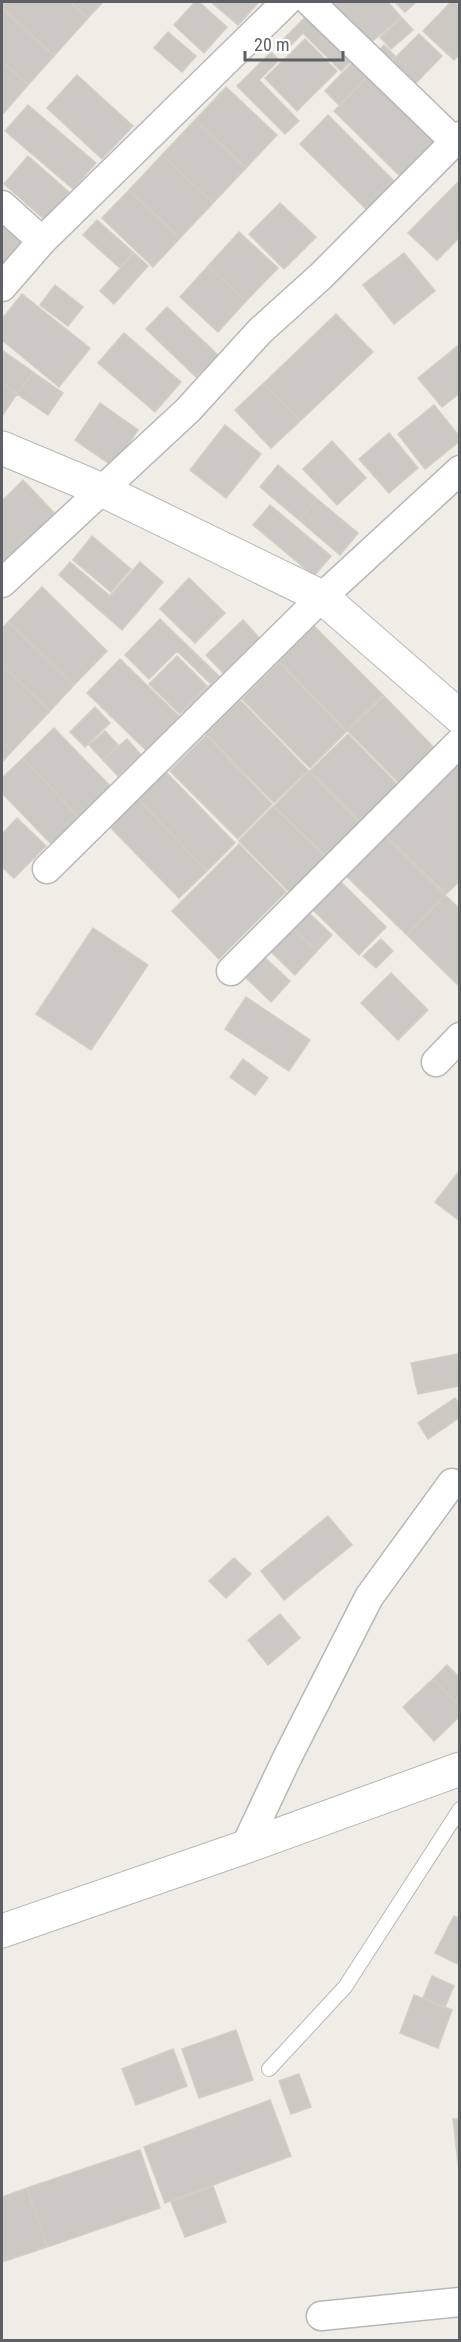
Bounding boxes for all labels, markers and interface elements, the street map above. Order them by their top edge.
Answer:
scale bar [245,24,342,62]
text: 20 m [254,34,289,55]

